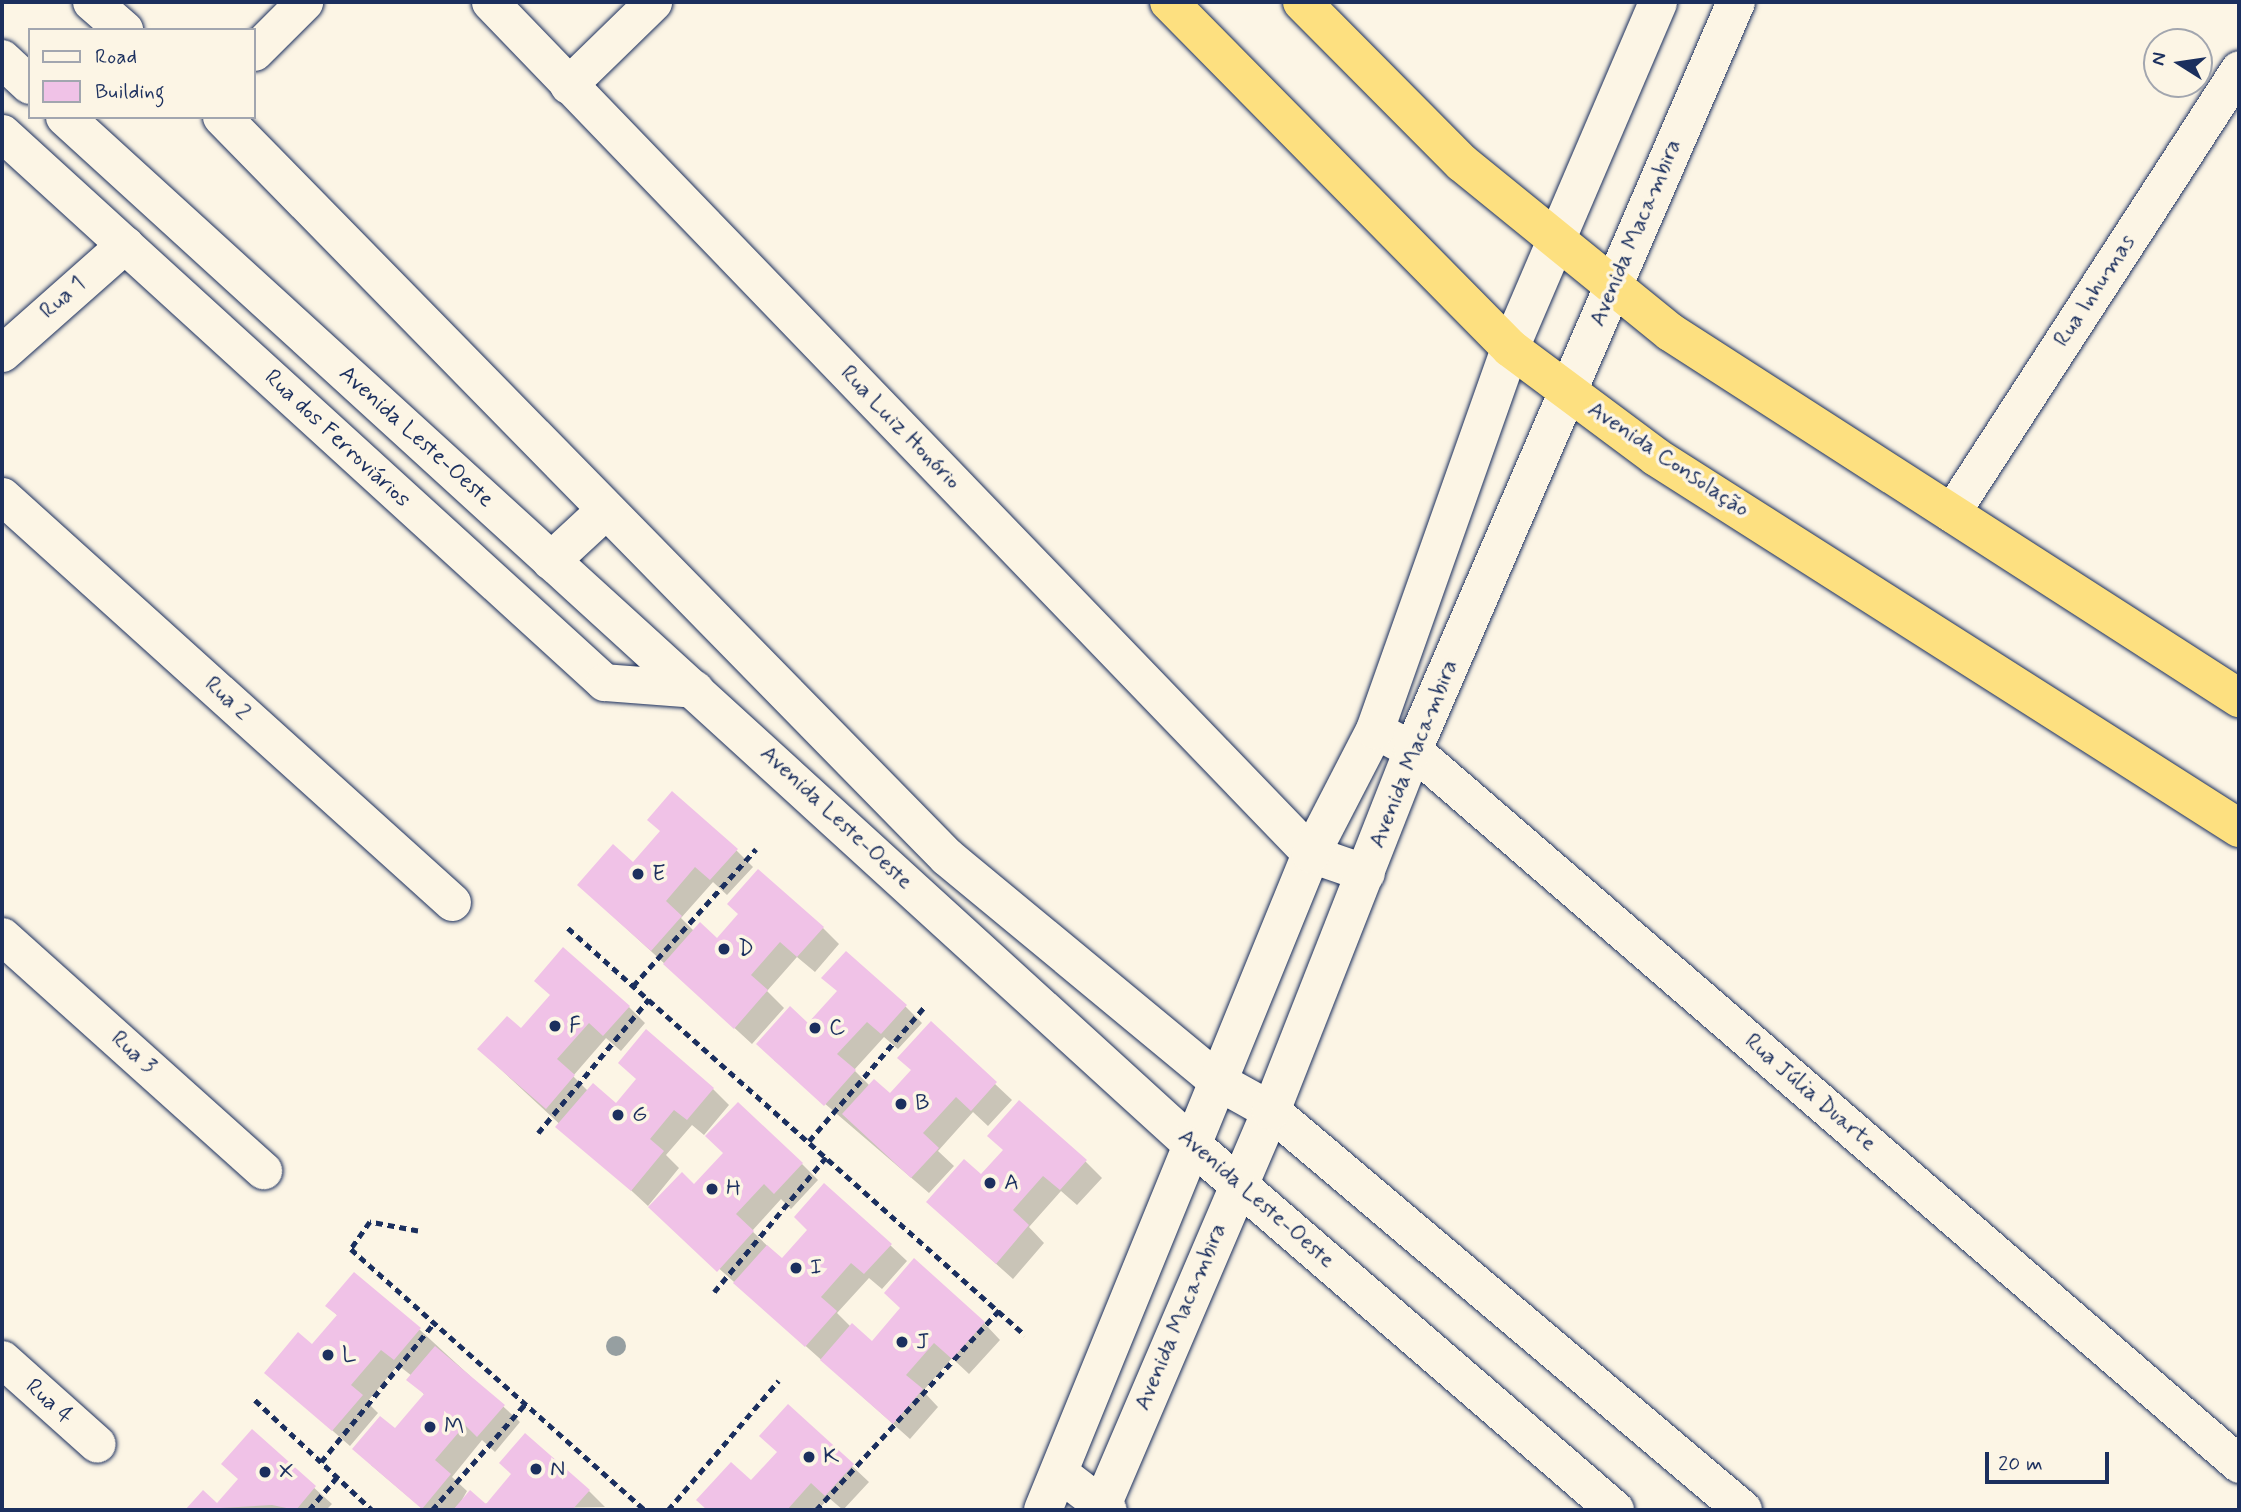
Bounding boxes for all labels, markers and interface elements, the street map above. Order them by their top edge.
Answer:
legend [28,28,256,119]
north arrow [2143,28,2213,98]
text: Road [95,43,137,71]
text: N [2145,50,2172,68]
text: Building [95,78,165,106]
street label: Avenida Macambira [1584,135,1688,331]
street label: Rua Inhumas [2047,227,2143,355]
street label: Rua 1 [35,271,91,325]
street label: Avenida Leste-Oeste [333,360,499,514]
street label: Rua Luiz Honório [834,361,966,495]
street label: Rua dos Ferroviários [258,364,416,514]
street label: Avenida Consolação [1581,395,1755,525]
street label: Avenida Macambira [1364,656,1464,852]
street label: Rua 2 [198,671,256,727]
street label: Avenida Leste-Oeste [754,740,918,896]
place label: E [652,860,665,888]
marker: E [630,866,646,882]
place label: D [738,935,754,963]
marker: D [716,941,732,957]
place label: F [569,1012,581,1040]
place label: C [829,1014,845,1042]
marker: F [547,1018,563,1034]
marker: C [807,1020,823,1036]
street label: Rua 3 [105,1025,161,1081]
street label: Rua Júlia Duarte [1739,1029,1881,1157]
place label: B [915,1090,930,1118]
marker: B [893,1096,909,1112]
place label: G [632,1101,647,1129]
marker: G [610,1107,626,1123]
street label: Avenida Leste-Oeste [1172,1123,1340,1275]
place label: A [1004,1169,1019,1197]
place label: H [726,1175,741,1203]
marker: A [982,1175,998,1191]
marker: H [704,1181,720,1197]
street label: Avenida Macambira [1129,1219,1233,1415]
place label: I [810,1254,822,1282]
marker: I [788,1260,804,1276]
place label: J [916,1328,929,1356]
marker: J [894,1334,910,1350]
place label: L [342,1341,356,1369]
marker: L [320,1347,336,1363]
street label: Rua 4 [19,1373,79,1431]
place label: M [444,1413,464,1441]
marker: M [422,1419,438,1435]
scale bar [1989,1438,2113,1482]
place label: K [823,1443,839,1471]
marker: K [801,1449,817,1465]
text: 20 m [1998,1450,2043,1478]
place label: N [550,1455,565,1483]
place label: X [279,1458,294,1486]
marker: N [528,1461,544,1477]
marker: X [257,1464,273,1480]

